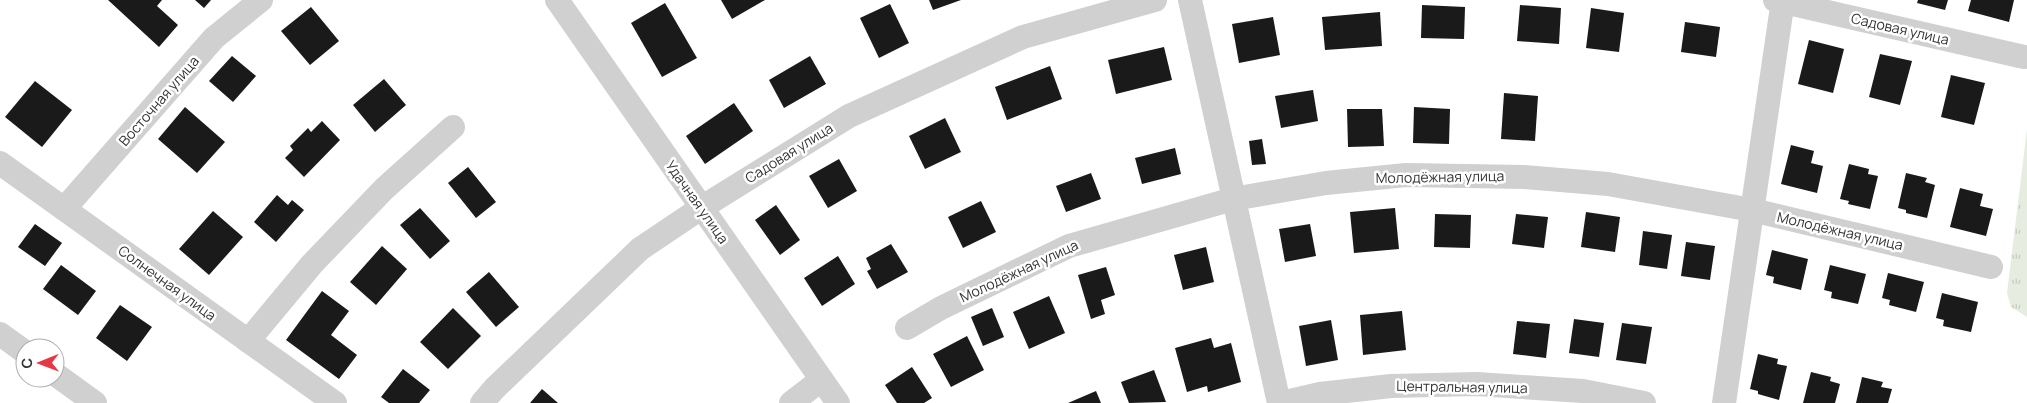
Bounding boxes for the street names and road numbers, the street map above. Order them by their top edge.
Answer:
street label: Садовая улица [1849,8,1951,49]
street label: Восточная улица [114,52,203,150]
street label: Садовая улица [741,118,836,187]
street label: Удачная улица [662,156,733,247]
street label: Молодёжная улица [1376,166,1504,187]
street label: Молодёжная улица [1775,207,1905,254]
street label: Молодёжная улица [957,235,1081,306]
street label: Солнечная улица [115,241,220,325]
street label: Центральная улица [1396,376,1528,397]

